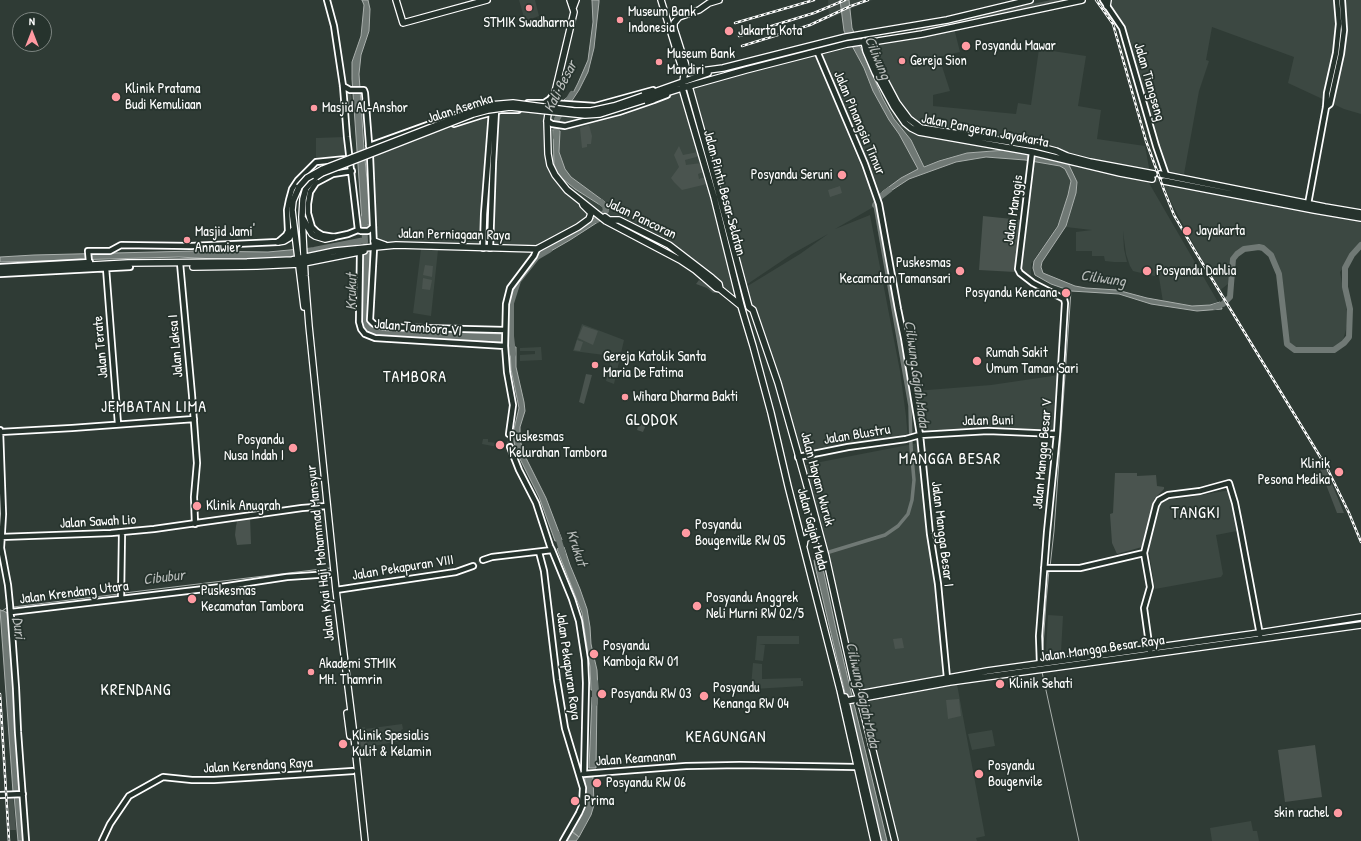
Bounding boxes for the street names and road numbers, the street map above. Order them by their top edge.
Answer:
street label: Jalan Tiangseng [1130,41,1168,123]
street label: Jalan Pinangsia Timur [830,69,888,177]
street label: Jalan Asemka [425,90,495,128]
street label: Jalan Pangeran Jayakarta [920,110,1050,152]
street label: Jalan Pintu Besar Selatan [699,128,749,258]
street label: Jalan Manggis [1001,174,1027,246]
street label: Jalan Pancoran [603,195,679,243]
street label: Jalan Perniagaan Raya [398,226,510,244]
street label: Jalan Laksa I [165,314,187,378]
street label: Jalan Terate [90,315,112,379]
street label: Jalan Tambora VI [374,316,462,340]
street label: Jalan Mangga Besar V [1030,398,1056,510]
street label: Jalan Buni [962,412,1014,430]
street label: Jalan Blustru [823,421,891,449]
street label: Jalan Hayam Wuruk [796,430,838,528]
street label: Jalan Kyai Haji Mohammad Mansyur [303,464,339,642]
street label: Jalan Mangga Besar I [927,480,957,588]
street label: Jalan Gajah Mada [793,486,831,572]
street label: Jalan Sawah Lio [59,512,137,532]
street label: Jalan Pekapuran VIII [351,552,455,584]
street label: Jalan Krendang Utara [19,578,129,608]
street label: Jalan Pekapuran Raya [552,611,584,721]
street label: Jalan Mangga Besar Raya [1038,632,1166,666]
street label: Jalan Keamanan [595,748,677,770]
street label: Jalan Kerendang Raya [203,755,313,777]

